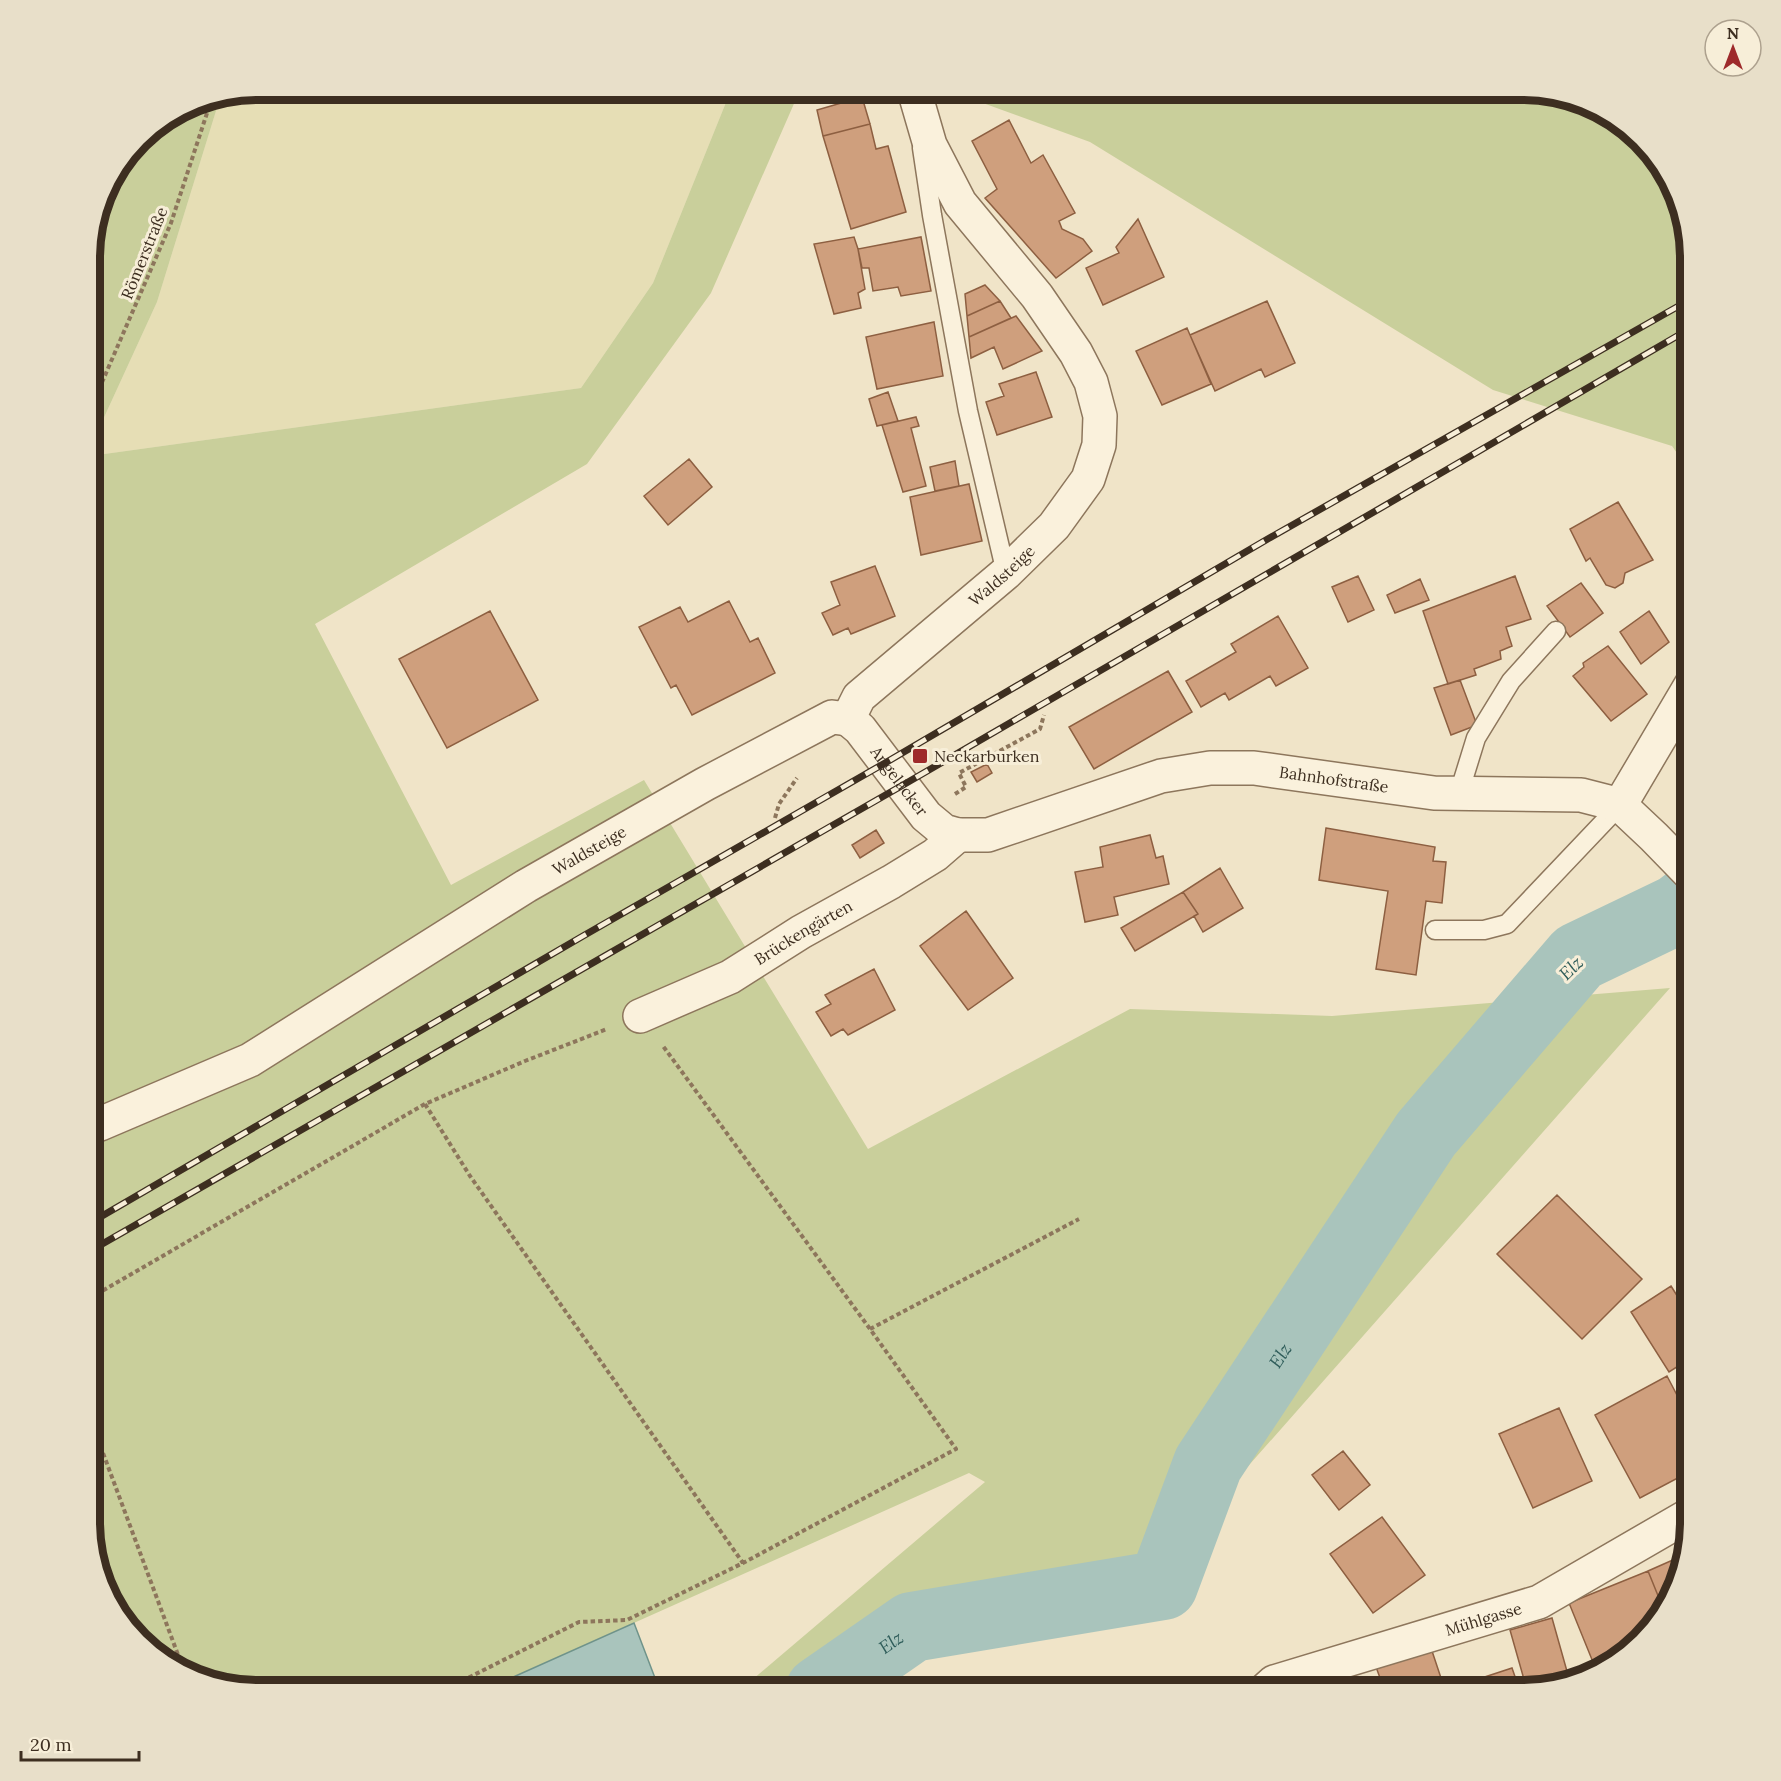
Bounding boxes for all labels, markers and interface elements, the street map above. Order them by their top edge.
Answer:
north arrow [1703,18,1763,78]
text: N [1727,23,1739,43]
street label: Römerstraße [116,204,172,302]
street label: Waldsteige [965,540,1039,610]
street label: Angeläcker [866,741,932,820]
place label: Neckarburken [934,746,1040,766]
marker: Neckarburken [911,747,929,765]
street label: Bahnhofstraße [1278,762,1390,797]
street label: Waldsteige [549,821,630,879]
street label: Brückengärten [751,895,856,969]
water label: Elz [1554,951,1588,985]
water label: Elz [1263,1339,1296,1372]
street label: Mühlgasse [1443,1598,1524,1640]
water label: Elz [874,1625,907,1658]
scale bar [21,1724,140,1762]
text: 20 m [30,1733,72,1756]

